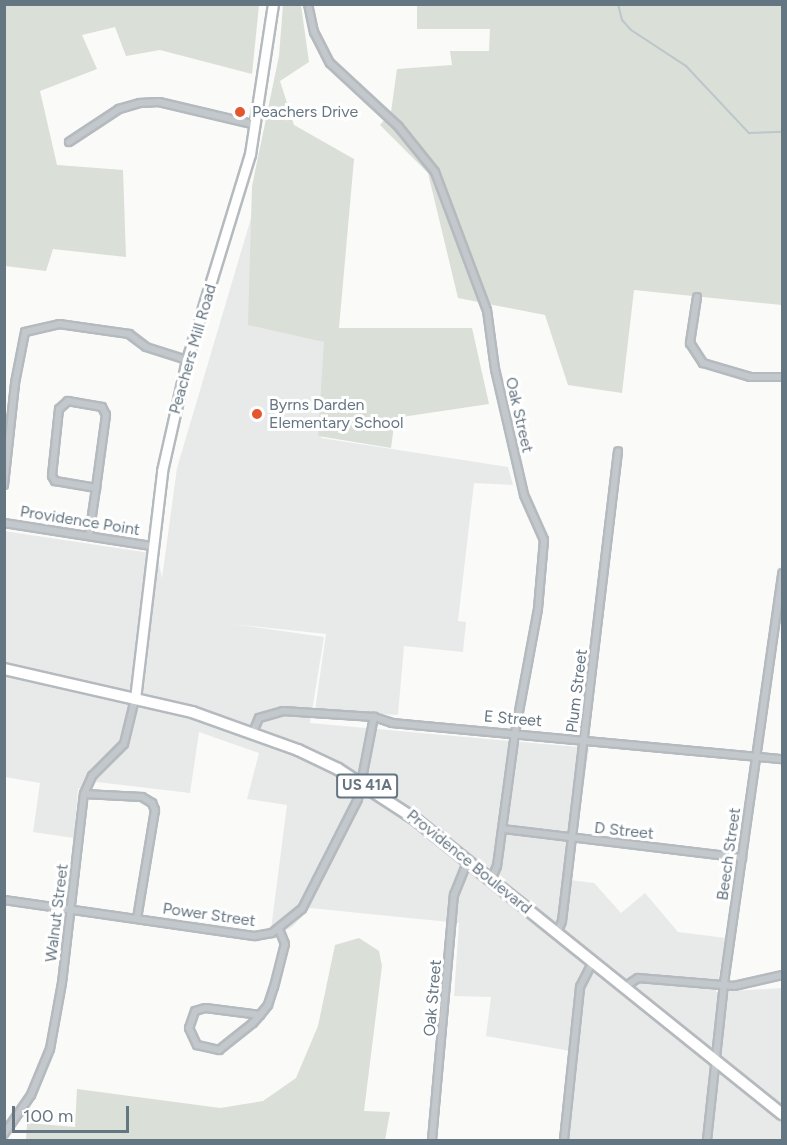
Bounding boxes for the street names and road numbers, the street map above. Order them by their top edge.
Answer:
street label: Peachers Mill Road [165,282,221,416]
street label: Oak Street [501,375,537,455]
street label: Providence Point [19,502,141,540]
street label: Plum Street [562,648,592,734]
street label: E Street [483,707,543,731]
road number: US 41A [336,774,398,798]
street label: Providence Boulevard [403,806,535,918]
street label: Beech Street [713,806,745,902]
street label: D Street [593,818,655,844]
street label: Walnut Street [41,863,73,963]
street label: Power Street [161,899,257,931]
street label: Oak Street [420,959,446,1037]

